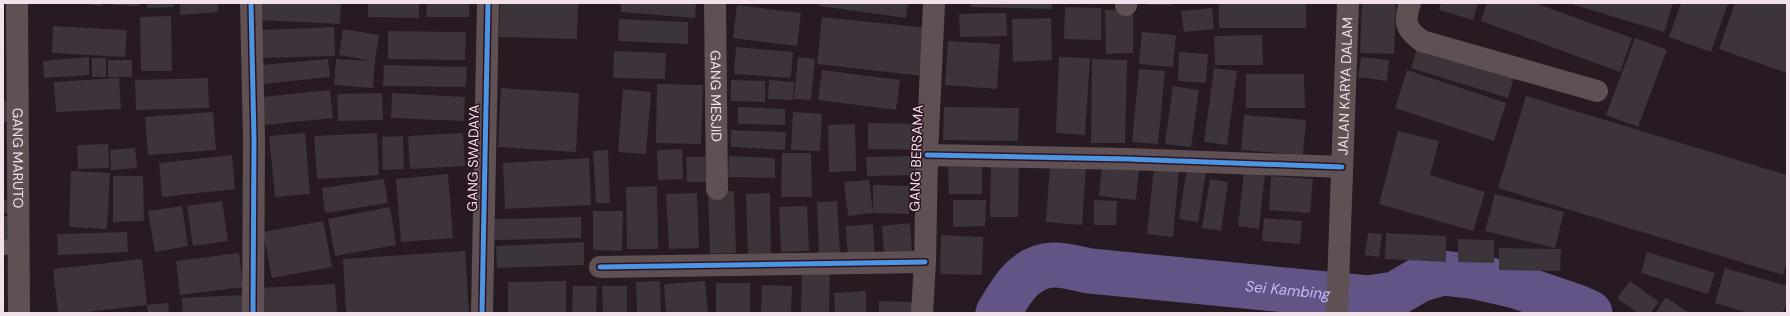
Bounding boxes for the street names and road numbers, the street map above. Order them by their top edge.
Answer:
street label: JALAN KARYA DALAM [1334,17,1356,156]
street label: GANG MESJID [707,50,725,142]
street label: GANG SWADAYA [463,104,483,212]
street label: GANG BERSAMA [905,104,927,212]
street label: GANG MARUTO [9,108,27,209]

